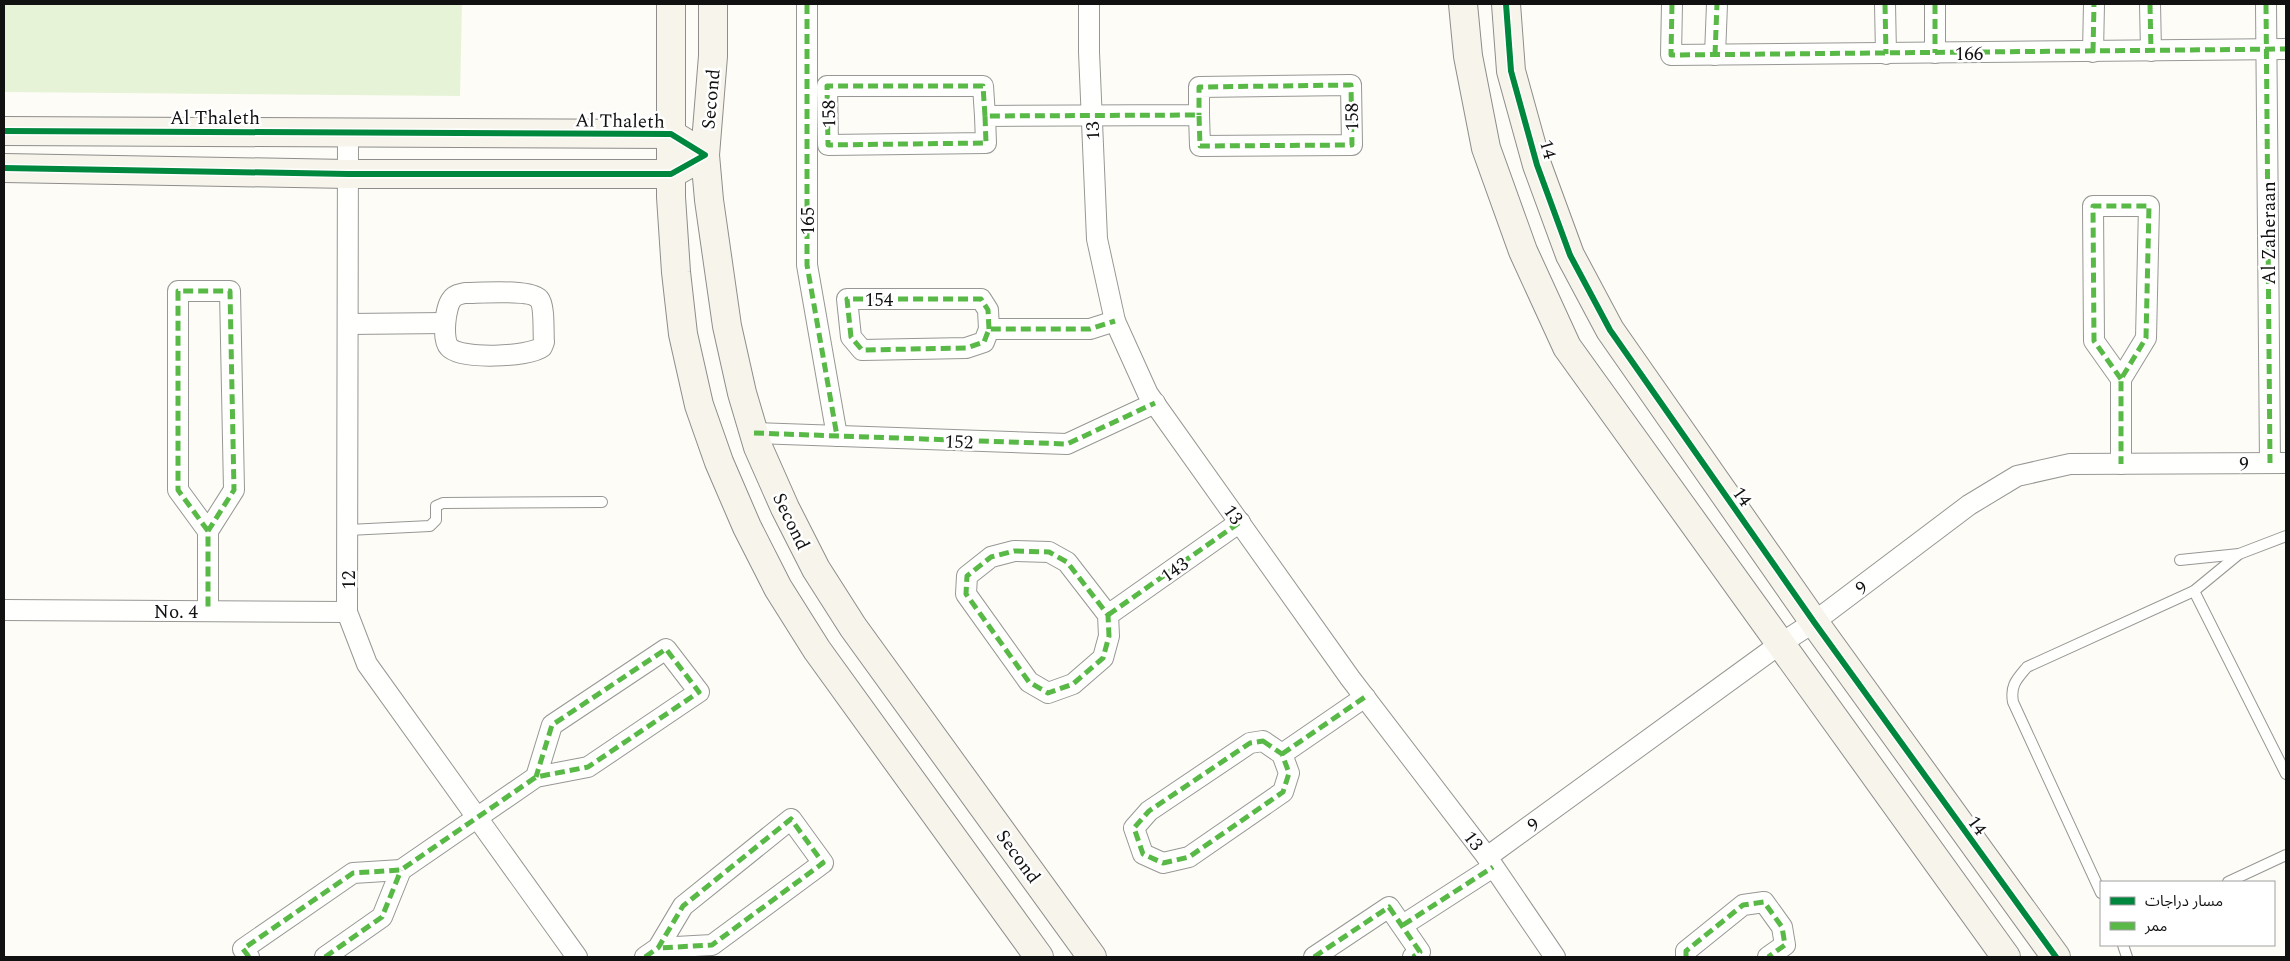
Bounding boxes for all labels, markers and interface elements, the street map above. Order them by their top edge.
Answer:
street label: 166 [1955,40,1983,69]
street label: Second [694,68,729,131]
street label: 158 [815,99,844,128]
street label: 158 [1338,102,1367,131]
street label: Al Thaleth [170,104,260,133]
street label: Al Thaleth [575,106,665,137]
street label: 13 [1079,120,1108,141]
street label: 14 [1531,136,1564,163]
street label: Al Zaheraan [2255,181,2284,285]
street label: 165 [794,207,823,235]
street label: 154 [865,286,894,315]
street label: 152 [944,428,974,457]
street label: 9 [2239,450,2249,479]
street label: 14 [1724,481,1759,513]
street label: Second [764,488,817,555]
street label: 13 [1215,499,1250,531]
street label: 143 [1155,550,1195,590]
street label: 12 [335,570,364,590]
street label: 9 [1849,574,1874,603]
street label: No. 4 [154,598,199,627]
street label: 14 [1959,810,1994,842]
street label: 9 [1522,811,1546,840]
street label: Second [988,824,1047,890]
street label: 13 [1455,825,1490,858]
legend [2100,881,2275,946]
text: مسار دراجات [2145,890,2223,913]
text: ممر [2144,915,2168,938]

